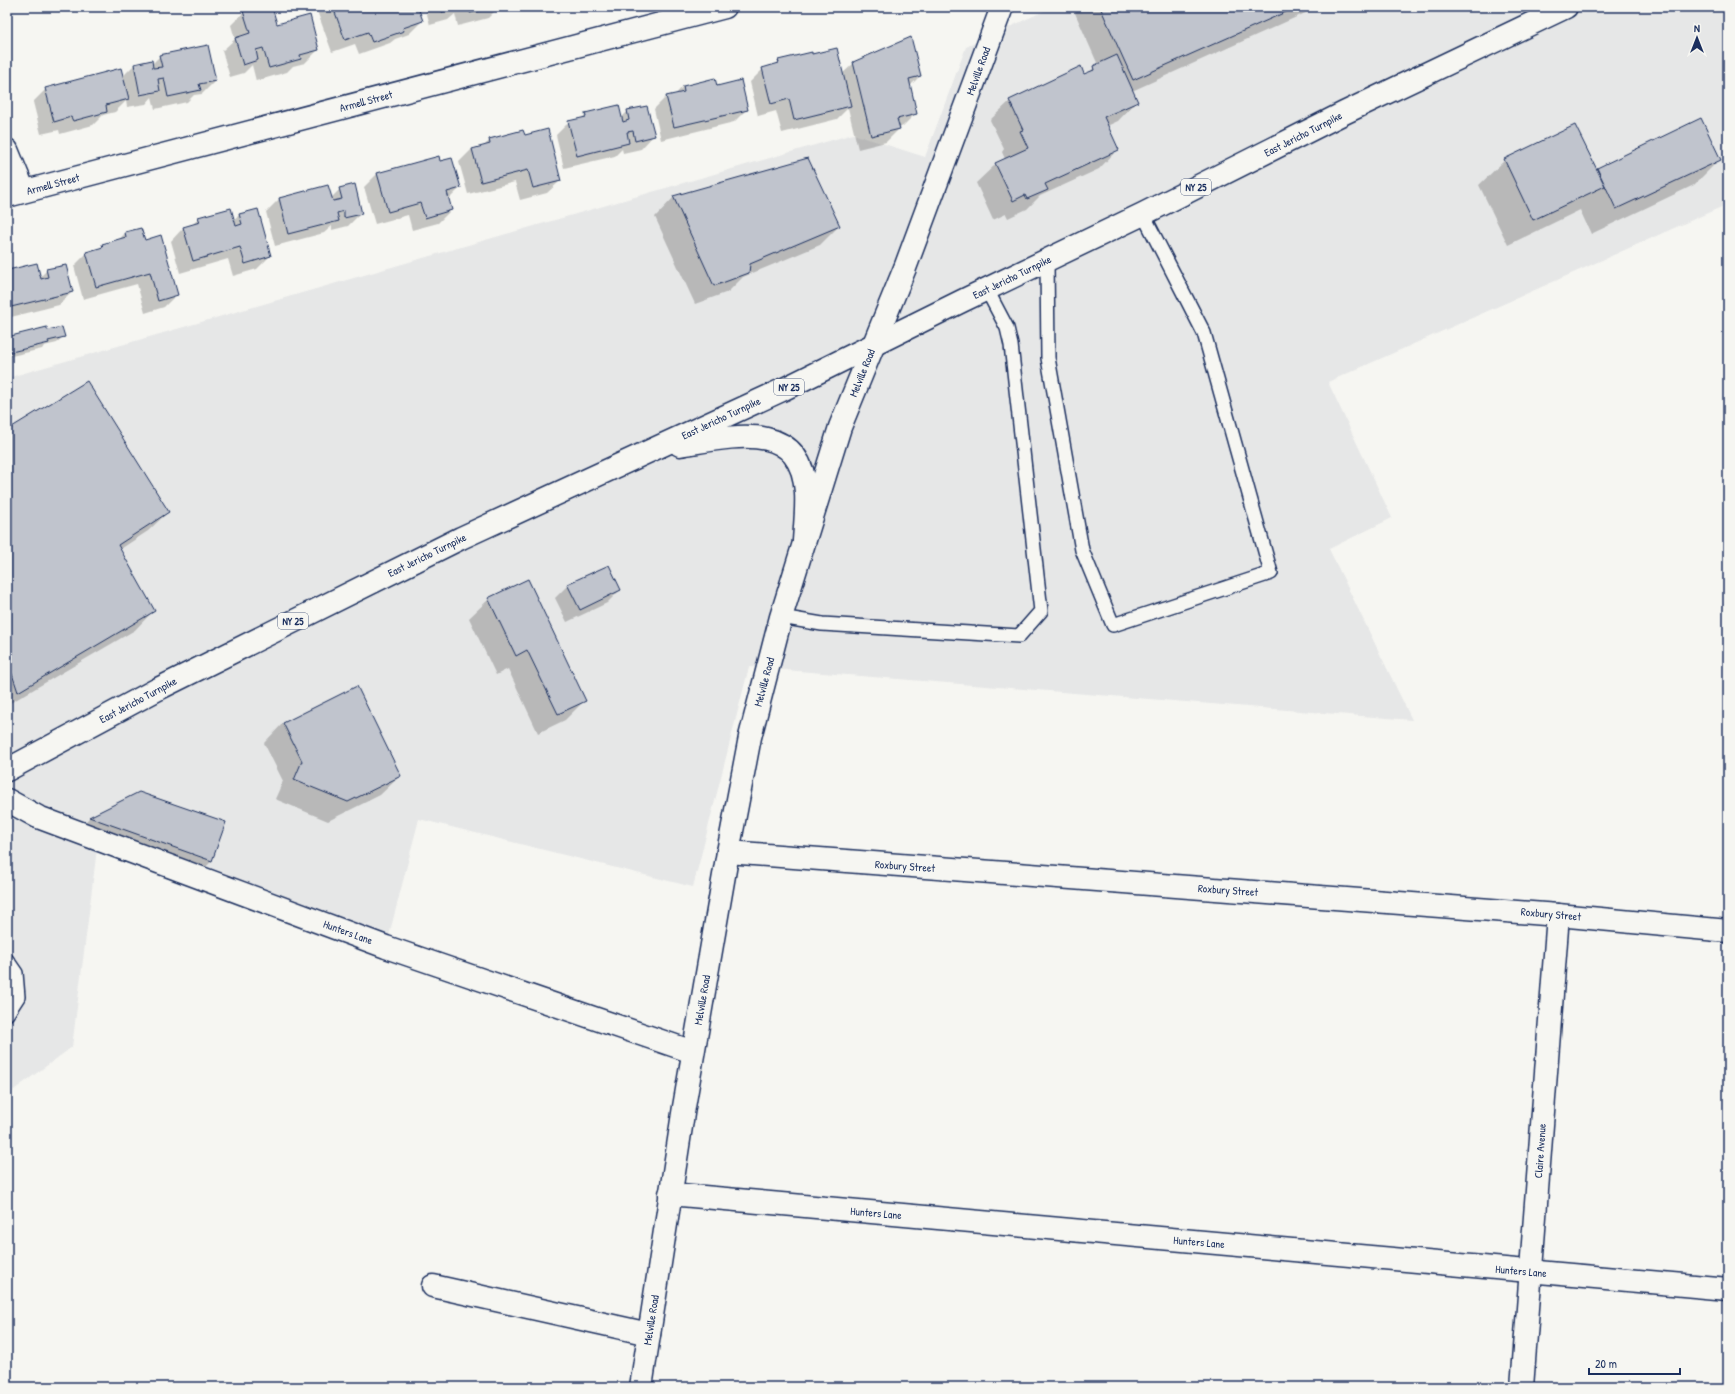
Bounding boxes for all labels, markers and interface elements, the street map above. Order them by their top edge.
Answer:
north arrow [1677,18,1717,58]
text: N [1694,21,1700,35]
street label: Melville Road [963,44,993,97]
street label: Armell Street [338,87,394,115]
street label: East Jericho Turnpike [1262,108,1345,160]
street label: Armell Street [25,170,81,198]
road number: NY 25 [1181,179,1211,195]
street label: East Jericho Turnpike [970,252,1054,302]
street label: Melville Road [846,346,878,399]
road number: NY 25 [774,379,804,395]
street label: East Jericho Turnpike [679,393,763,442]
street label: East Jericho Turnpike [385,530,469,580]
road number: NY 25 [278,613,308,629]
street label: Melville Road [751,655,777,708]
street label: East Jericho Turnpike [97,673,180,726]
street label: Roxbury Street [874,857,936,875]
street label: Roxbury Street [1197,881,1259,899]
street label: Roxbury Street [1520,904,1582,924]
street label: Hunters Lane [321,917,375,948]
street label: Melville Road [691,973,713,1026]
street label: Claire Avenue [1531,1123,1549,1179]
street label: Hunters Lane [850,1204,903,1222]
street label: Hunters Lane [1173,1233,1226,1251]
street label: Hunters Lane [1495,1262,1548,1280]
street label: Melville Road [640,1293,662,1346]
scale bar [1589,1350,1680,1376]
text: 20 m [1595,1355,1617,1372]

